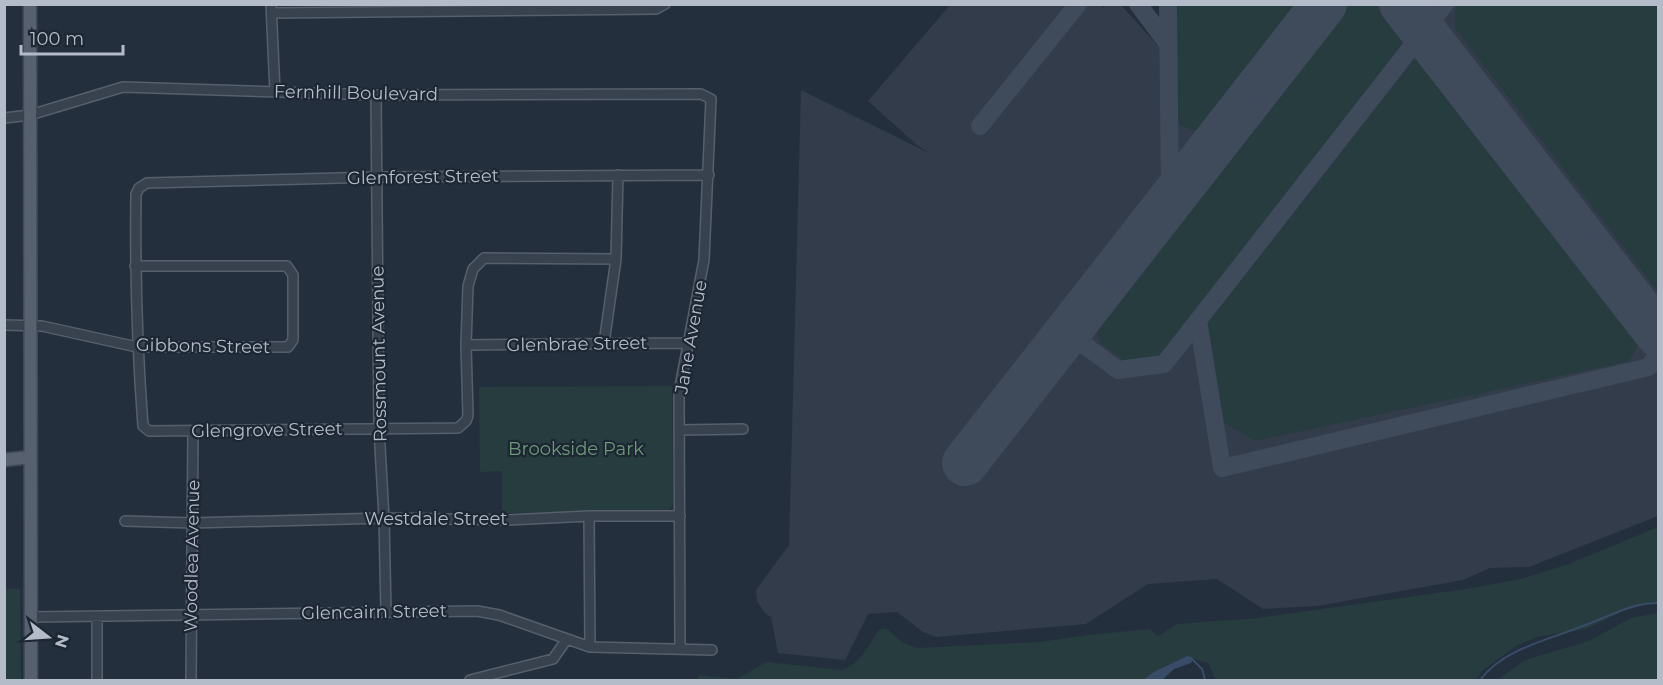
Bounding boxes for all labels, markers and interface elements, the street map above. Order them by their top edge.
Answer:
scale bar [21,18,123,56]
text: 100 m [30,28,84,50]
street label: Fernhill Boulevard [274,81,438,105]
street label: Glenforest Street [347,165,499,189]
street label: Rossmount Avenue [366,265,392,442]
street label: Jane Avenue [670,278,712,397]
street label: Glenbrae Street [506,332,648,356]
street label: Gibbons Street [136,334,270,358]
street label: Glengrove Street [191,418,343,442]
park label: Brookside Park [508,438,644,460]
street label: Woodlea Avenue [180,479,204,632]
street label: Westdale Street [364,508,508,530]
street label: Glencairn Street [301,600,447,624]
north arrow [18,607,78,667]
text: N [51,632,73,650]

